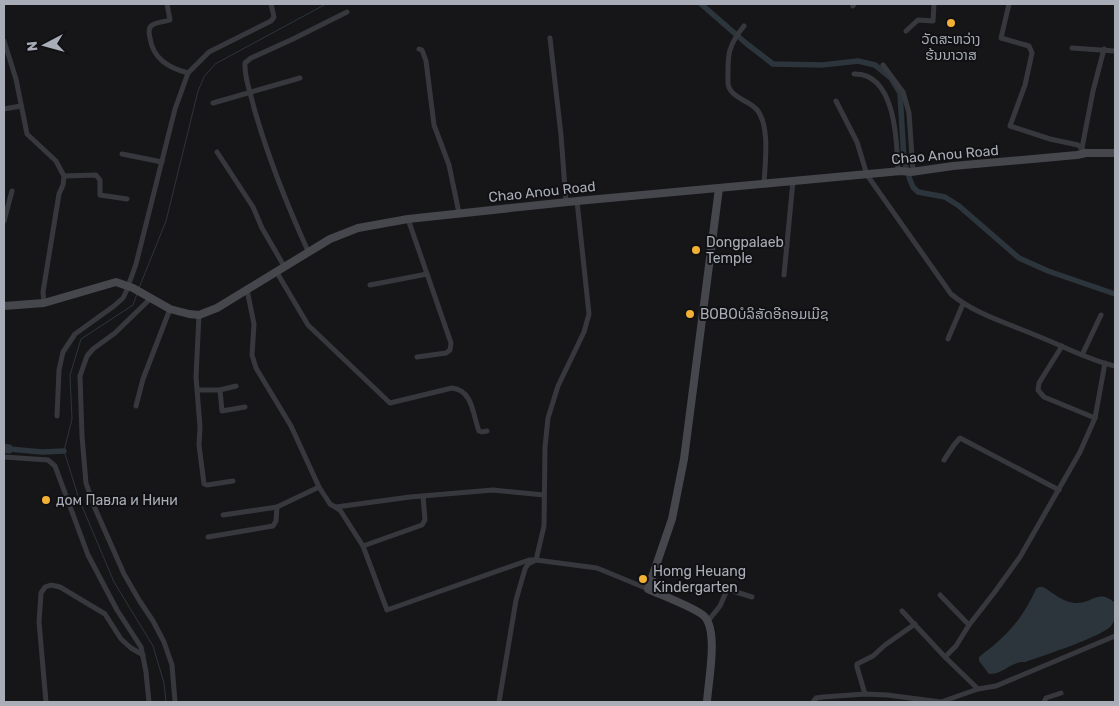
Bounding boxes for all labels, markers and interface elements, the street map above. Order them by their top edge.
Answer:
marker: ວັດສະຫວ່າງ ຮ້ນນາວາສ [945,17,957,29]
north arrow [20,20,70,70]
place label: ວັດສະຫວ່າງ ຮ້ນນາວາສ [922,31,980,64]
text: N [24,40,42,52]
street label: Chao Anou Road [891,142,999,168]
street label: Chao Anou Road [488,178,596,206]
place label: Dongpalaeb Temple [706,234,784,267]
marker: Dongpalaeb Temple [690,244,702,256]
place label: BOBOບໍລິສັດອີຄອມເມີຊ [700,306,829,323]
marker: BOBOບໍລິສັດອີຄອມເມີຊ [684,308,696,320]
place label: дом Павла и Нини [56,492,178,509]
marker: дом Павла и Нини [40,494,52,506]
place label: Homg Heuang Kindergarten [653,563,746,596]
marker: Homg Heuang Kindergarten [637,573,649,585]

